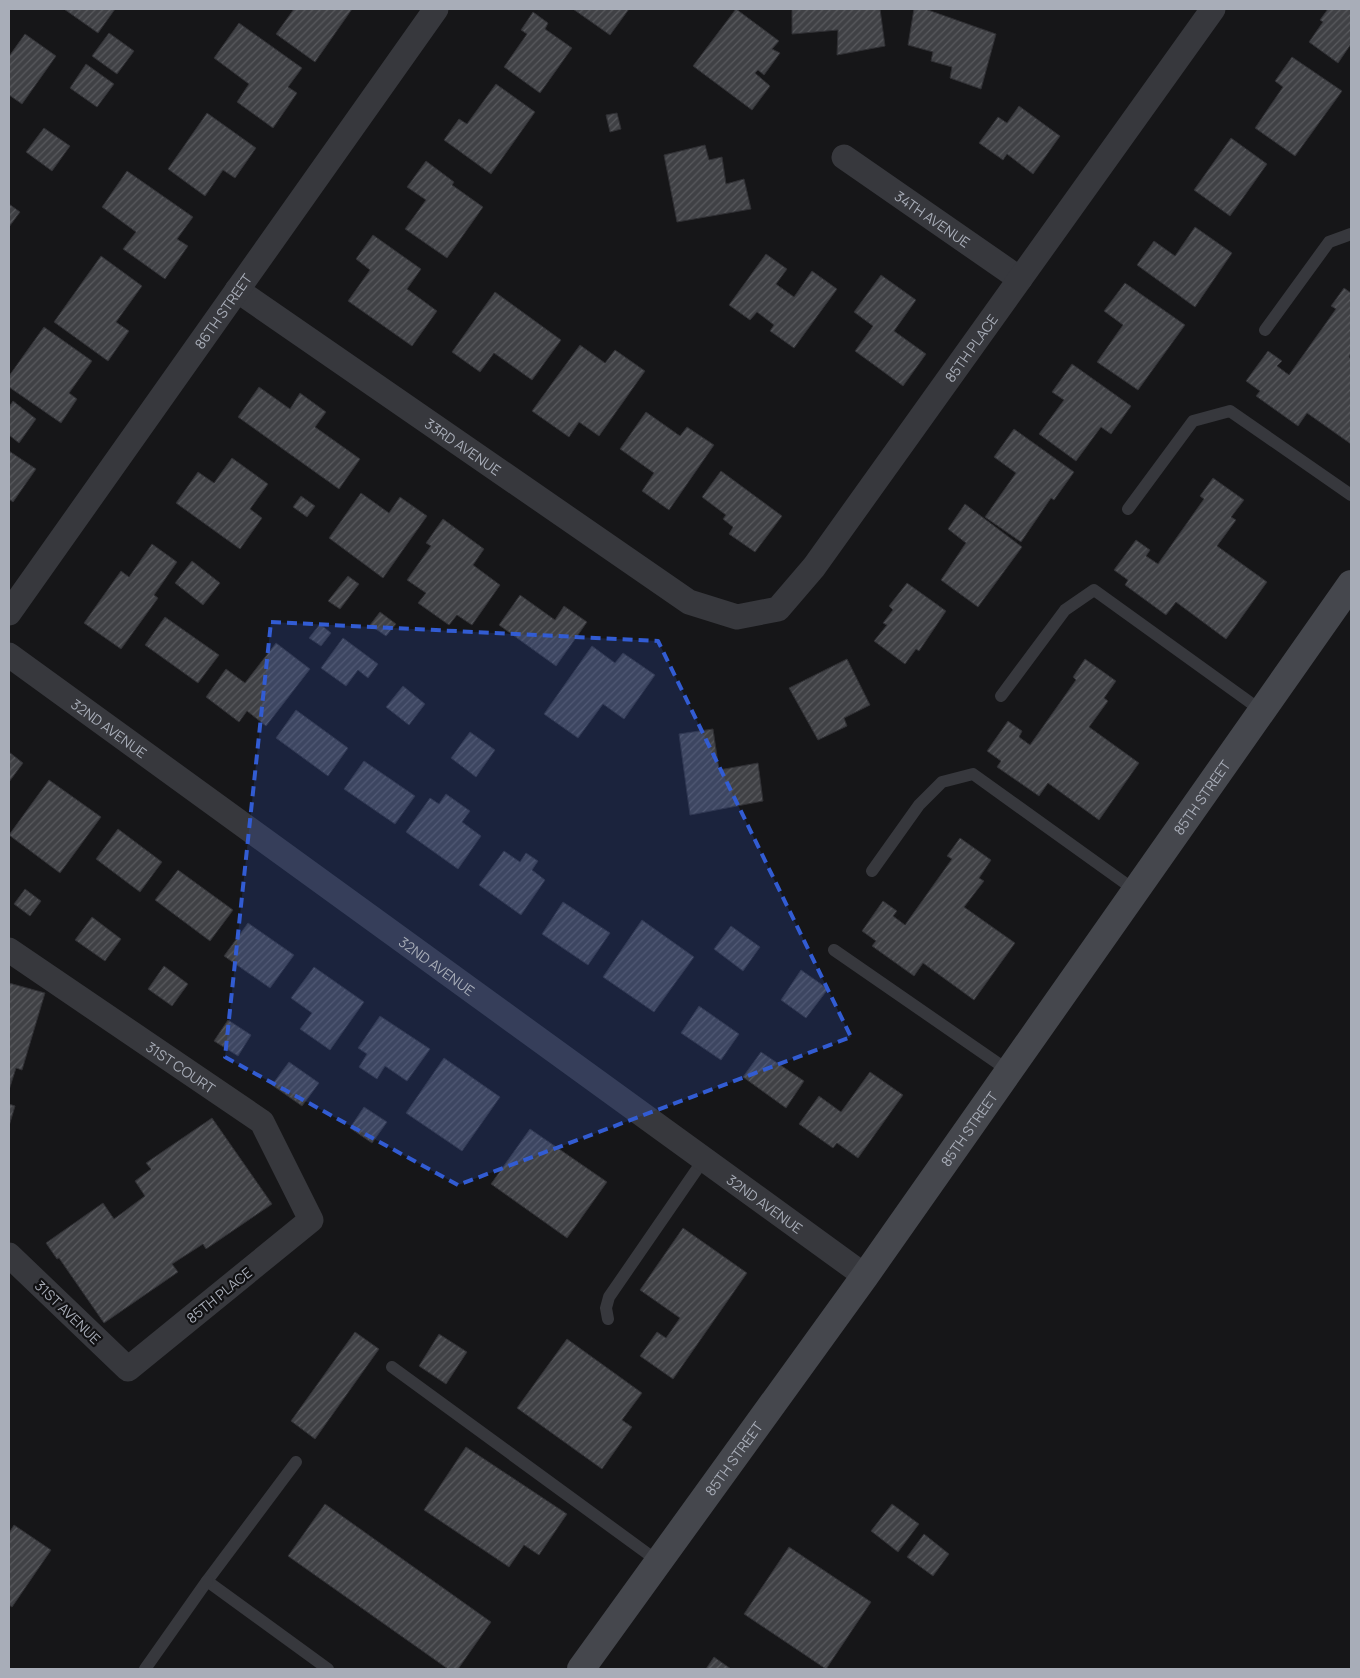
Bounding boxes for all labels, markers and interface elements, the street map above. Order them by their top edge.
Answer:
street label: 34TH AVENUE [891,186,974,251]
street label: 86TH STREET [190,269,256,352]
street label: 85TH PLACE [940,310,1001,386]
street label: 33RD AVENUE [422,413,505,479]
street label: 32ND AVENUE [68,694,151,762]
street label: 85TH STREET [1168,756,1234,838]
street label: 32ND AVENUE [395,932,479,1000]
street label: 31ST COURT [143,1037,220,1098]
street label: 85TH STREET [936,1087,1002,1170]
street label: 32ND AVENUE [723,1170,807,1237]
street label: 85TH PLACE [182,1263,256,1327]
street label: 31ST AVENUE [31,1276,105,1348]
street label: 85TH STREET [700,1417,767,1499]

